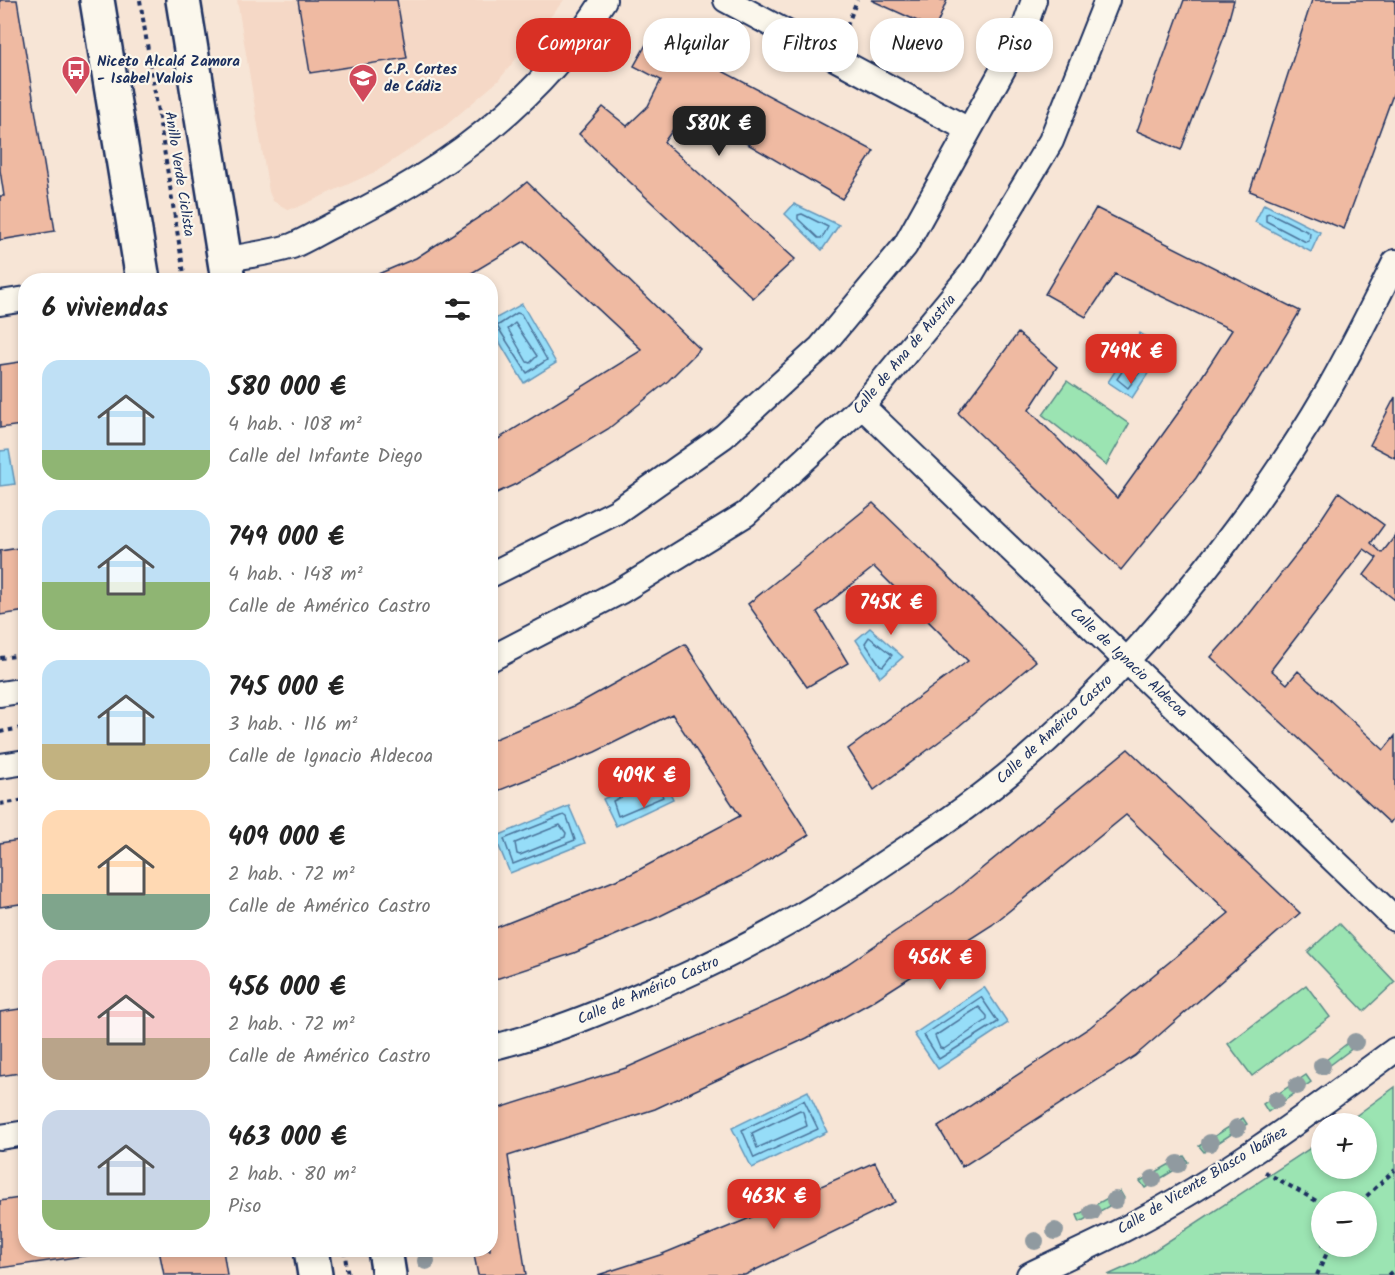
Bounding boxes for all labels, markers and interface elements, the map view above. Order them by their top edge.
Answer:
chip: Comprar [516,18,631,72]
chip: Alquilar [643,18,750,72]
chip: Filtros [762,18,858,72]
chip: Nuevo [870,18,964,72]
chip: Piso [976,18,1053,72]
place label: Niceto Alcalá Zamora - Isabel Valois [97,50,240,91]
bus stop icon: Niceto Alcalá Zamora - Isabel Valois [60,54,92,96]
place label: C.P. Cortes de Cádiz [384,58,457,99]
school or university icon: C.P. Cortes de Cádiz [347,62,379,104]
pin: 580K € [670,106,768,157]
text: 580K € [687,109,751,141]
street label: Anillo Verde Ciclista [157,110,201,239]
text: 6 viviendas [42,288,168,330]
street label: Calle de Ana de Austria [847,289,962,420]
icon: filters [441,293,474,326]
pin: 749K € [1082,334,1180,385]
text: 749K € [1100,337,1162,369]
text: 580 000 € [228,367,346,409]
icon: home [90,384,162,456]
text: 4 hab. · 108 m² [228,409,362,441]
text: Calle del Infante Diego [228,441,422,473]
text: 749 000 € [228,517,344,559]
icon: home [90,534,162,606]
text: 4 hab. · 148 m² [228,559,363,591]
pin: 745K € [842,585,940,636]
text: 745K € [860,588,922,620]
text: Calle de Américo Castro [228,591,431,623]
street label: Calle de Ignacio Aldecoa [1064,602,1193,724]
text: 745 000 € [228,667,344,709]
street label: Calle de Américo Castro [991,669,1119,790]
icon: home [90,684,162,756]
text: 3 hab. · 116 m² [228,709,357,741]
text: Calle de Ignacio Aldecoa [228,741,433,773]
pin: 409K € [595,758,693,809]
text: 409K € [612,761,676,793]
text: 409 000 € [228,817,345,859]
icon: home [90,834,162,906]
text: 2 hab. · 72 m² [228,859,355,891]
text: Calle de Américo Castro [228,891,431,923]
pin: 456K € [891,940,989,991]
text: 456K € [908,943,972,975]
street label: Calle de Américo Castro [574,950,723,1032]
text: 456 000 € [228,967,346,1009]
icon: home [90,984,162,1056]
text: 2 hab. · 72 m² [228,1009,355,1041]
text: Calle de Américo Castro [228,1041,431,1073]
map controls [1311,1113,1377,1257]
button: + [1311,1113,1377,1179]
text: 463 000 € [228,1117,347,1159]
street label: Calle de Vicente Blasco Ibáñez [1113,1120,1293,1241]
icon: home [90,1134,162,1206]
text: 2 hab. · 80 m² [228,1159,356,1191]
pin: 463K € [725,1179,823,1230]
text: 463K € [741,1182,807,1214]
text: Piso [228,1191,261,1223]
button: − [1311,1191,1377,1257]

